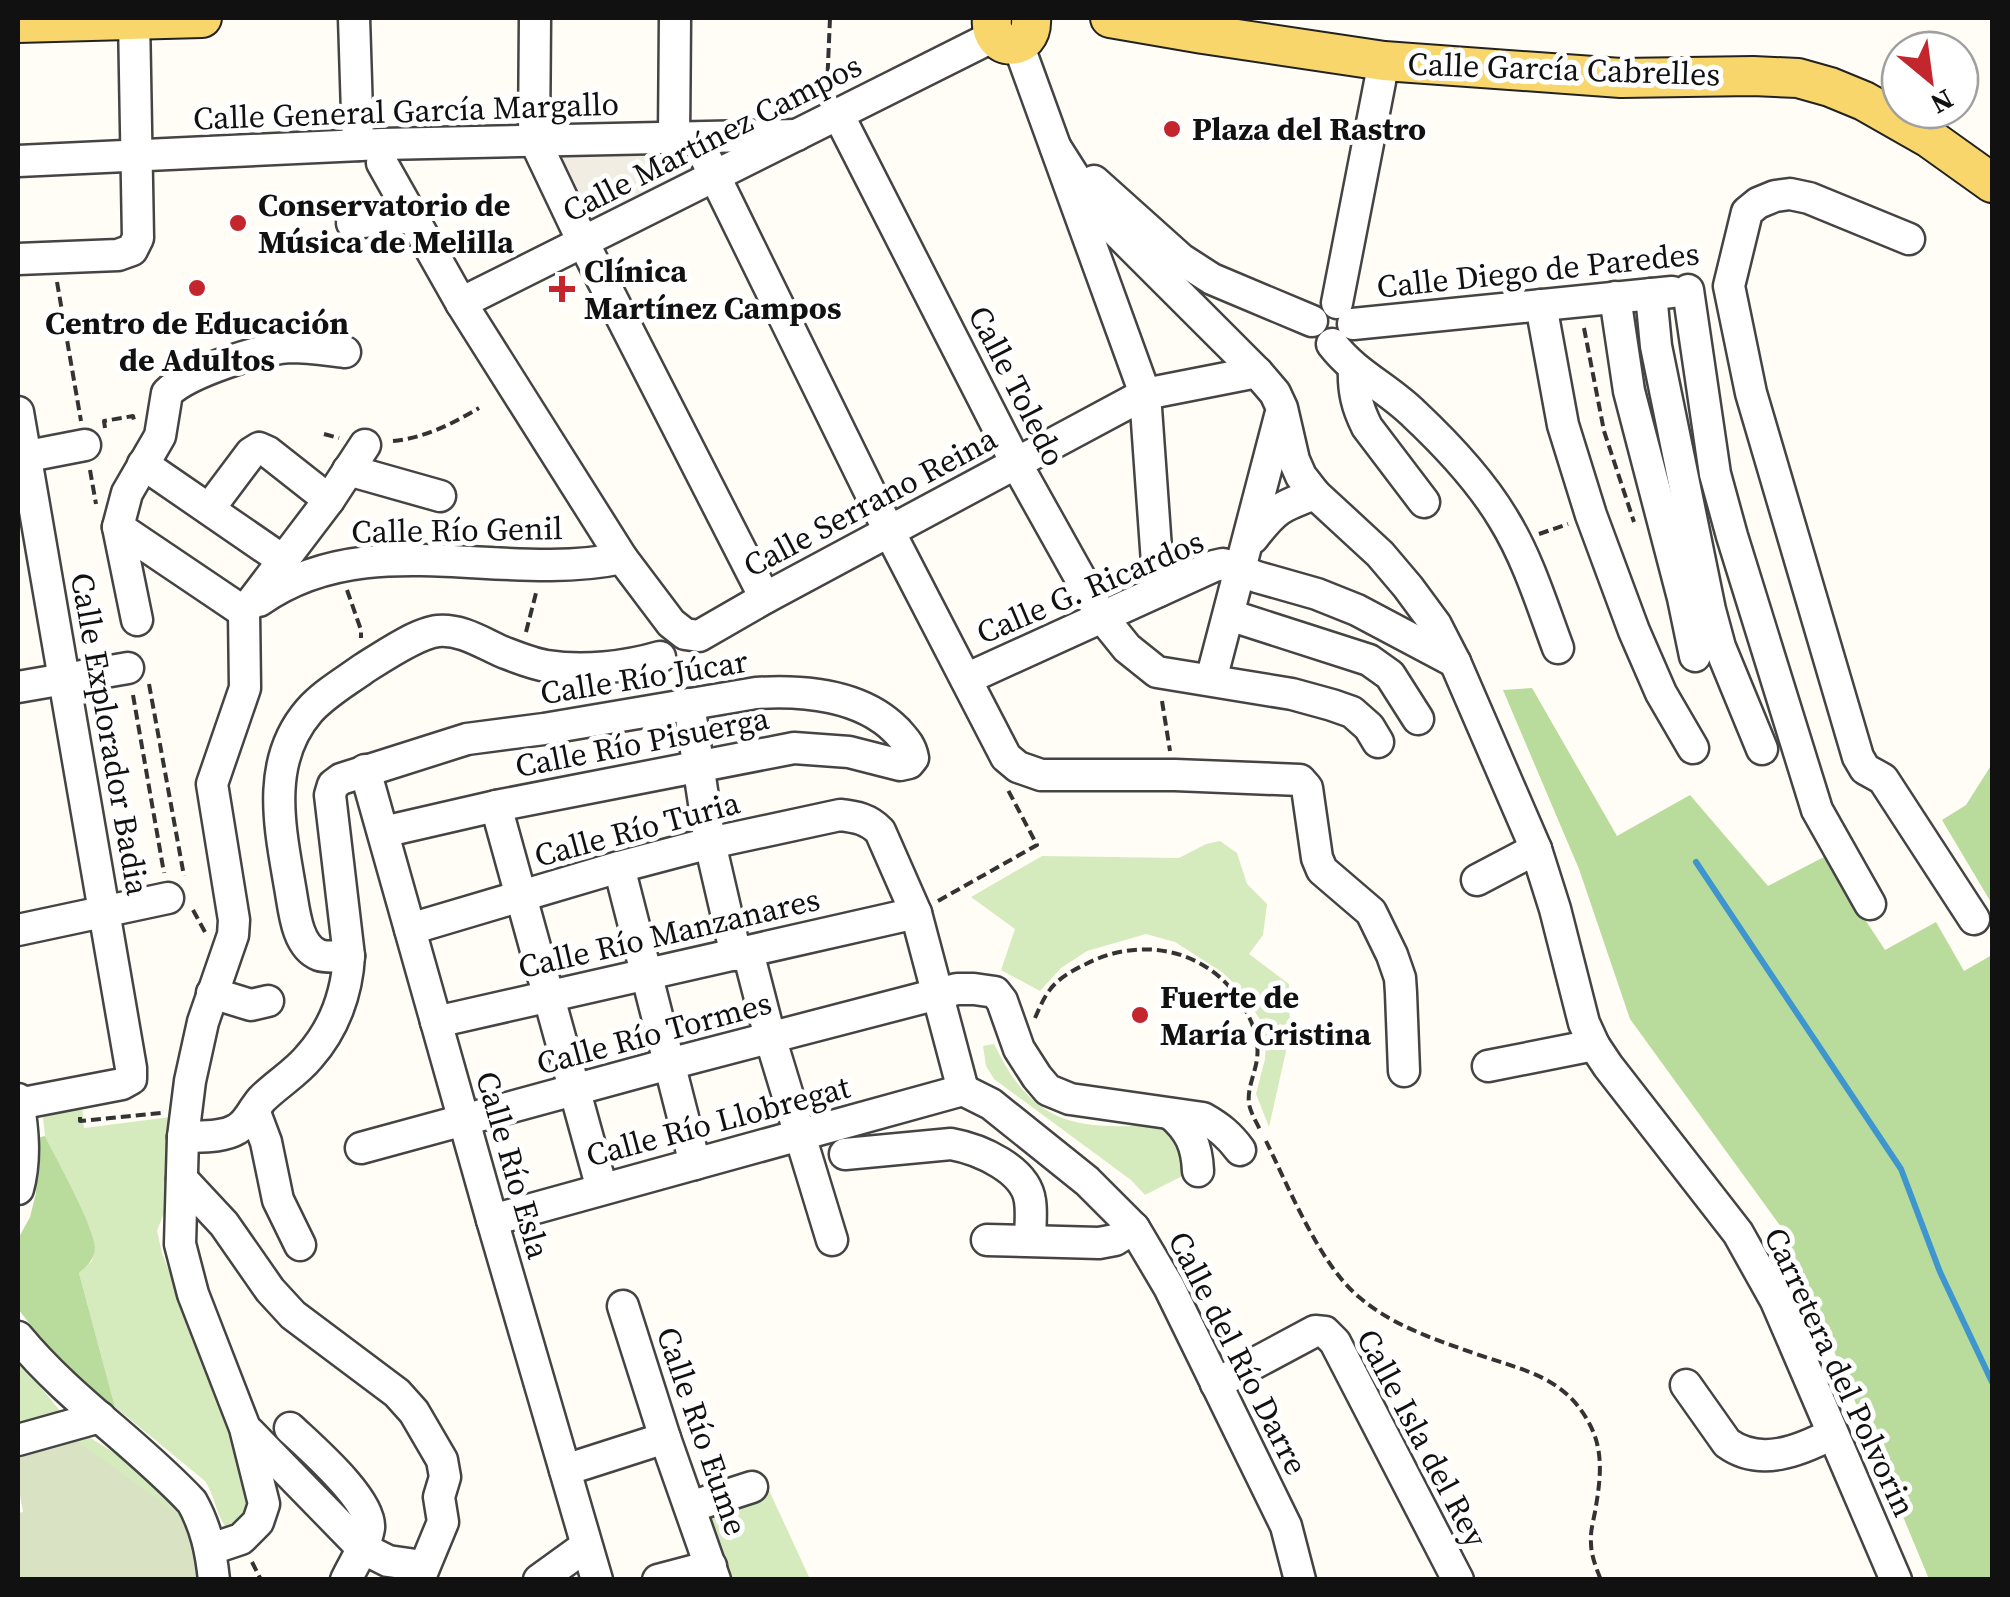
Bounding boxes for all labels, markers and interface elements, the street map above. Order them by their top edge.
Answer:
north arrow [1880,30,1980,130]
street label: Calle García Cabrelles [1407,42,1721,96]
street label: Calle Martínez Campos [555,43,869,233]
text: N [1924,80,1960,123]
street label: Calle General García Margallo [192,82,620,140]
place label: Plaza del Rastro [1192,107,1426,151]
marker: Plaza del Rastro [1161,118,1183,140]
place label: Conservatorio de Música de Melilla [258,183,515,264]
marker: Conservatorio de Música de Melilla [227,212,249,234]
street label: Calle Diego de Paredes [1375,231,1701,309]
place label: Clínica Martínez Campos [584,249,842,330]
marker: Clínica Martínez Campos [549,276,575,302]
marker: Centro de Educación de Adultos [186,277,208,299]
street label: Calle Toledo [958,298,1076,474]
place label: Centro de Educación de Adultos [45,301,349,382]
street label: Calle Serrano Reina [735,416,1005,587]
street label: Calle Río Genil [351,506,563,554]
street label: Calle G. Ricardos [970,519,1210,655]
street label: Calle Explorador Badia [60,569,160,899]
street label: Calle Río Júcar [537,639,751,715]
street label: Calle Río Pisuerga [511,696,773,788]
street label: Calle Río Turia [530,780,745,878]
street label: Calle Río Manzanares [514,877,824,989]
place label: Fuerte de María Cristina [1160,975,1372,1056]
street label: Calle Río Tormes [532,981,776,1085]
marker: Fuerte de María Cristina [1129,1004,1151,1026]
street label: Calle Río Llobregat [581,1064,855,1177]
street label: Calle Río Esla [465,1066,561,1265]
street label: Carretera del Polvorin [1754,1220,1926,1524]
street label: Calle del Río Darre [1158,1224,1318,1482]
street label: Calle Río Eume [646,1321,758,1541]
street label: Calle Isla del Rey [1346,1321,1498,1555]

